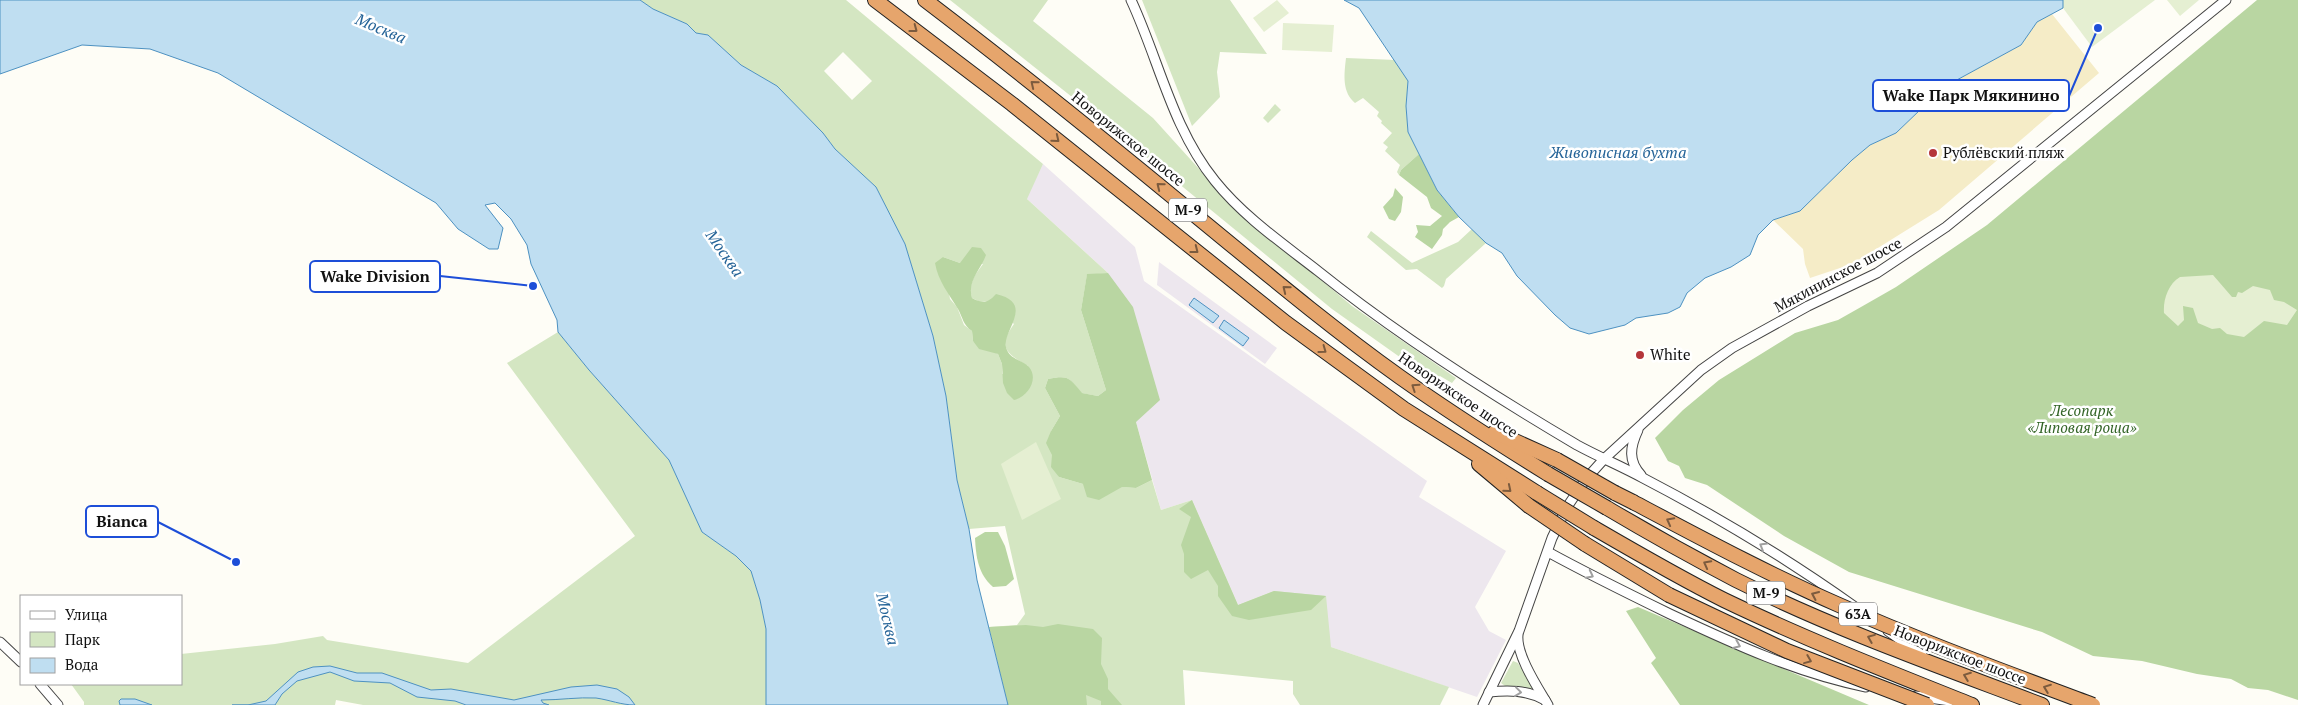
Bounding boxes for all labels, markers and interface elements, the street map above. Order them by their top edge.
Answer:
water label: Москва [351,7,410,48]
one-way arrow [908,24,917,32]
one-way arrow [1030,80,1039,89]
callout: Wake Парк Мякинино [1873,80,2069,111]
text: Wake Парк Мякинино [1883,84,2060,106]
street label: Новорижское шоссе [1068,86,1189,190]
one-way arrow [1050,134,1059,142]
water label: Живописная бухта [1549,141,1686,163]
place label: Рублёвский пляж [1943,142,2064,162]
marker: Рублёвский пляж [1927,147,1939,159]
one-way arrow [1156,183,1165,192]
road number: М-9 [1169,198,1207,222]
water label: Москва [700,224,749,281]
street label: Мякининское шоссе [1770,232,1905,316]
one-way arrow [1189,245,1198,253]
callout: Wake Division [310,261,440,292]
text: Wake Division [320,265,431,287]
one-way arrow [1283,286,1292,294]
one-way arrow [1317,344,1327,353]
place label: White [1650,344,1690,364]
street label: Новорижское шоссе [1395,347,1522,442]
marker: White [1634,349,1646,361]
one-way arrow [1411,384,1421,393]
park label: Лесопарк «Липовая роща» [2027,400,2137,437]
one-way arrow [1502,483,1511,491]
callout: Bianca [86,506,158,537]
text: Bianca [96,510,148,532]
one-way arrow [1666,518,1675,528]
one-way arrow [1759,542,1768,552]
one-way arrow [1703,560,1712,570]
one-way arrow [1585,569,1594,579]
road number: М-9 [1747,582,1785,604]
water label: Москва [871,590,905,647]
one-way arrow [1811,590,1820,601]
legend [20,595,182,685]
road number: 63A [1839,602,1877,626]
text: Улица [65,604,108,624]
street label: Новорижское шоссе [1891,620,2029,688]
text: Парк [65,629,101,649]
one-way arrow [1867,634,1876,644]
one-way arrow [1732,638,1741,649]
one-way arrow [1803,653,1812,664]
text: Вода [65,654,99,674]
one-way arrow [1964,672,1972,682]
one-way arrow [2043,684,2052,694]
one-way arrow [1514,686,1523,696]

